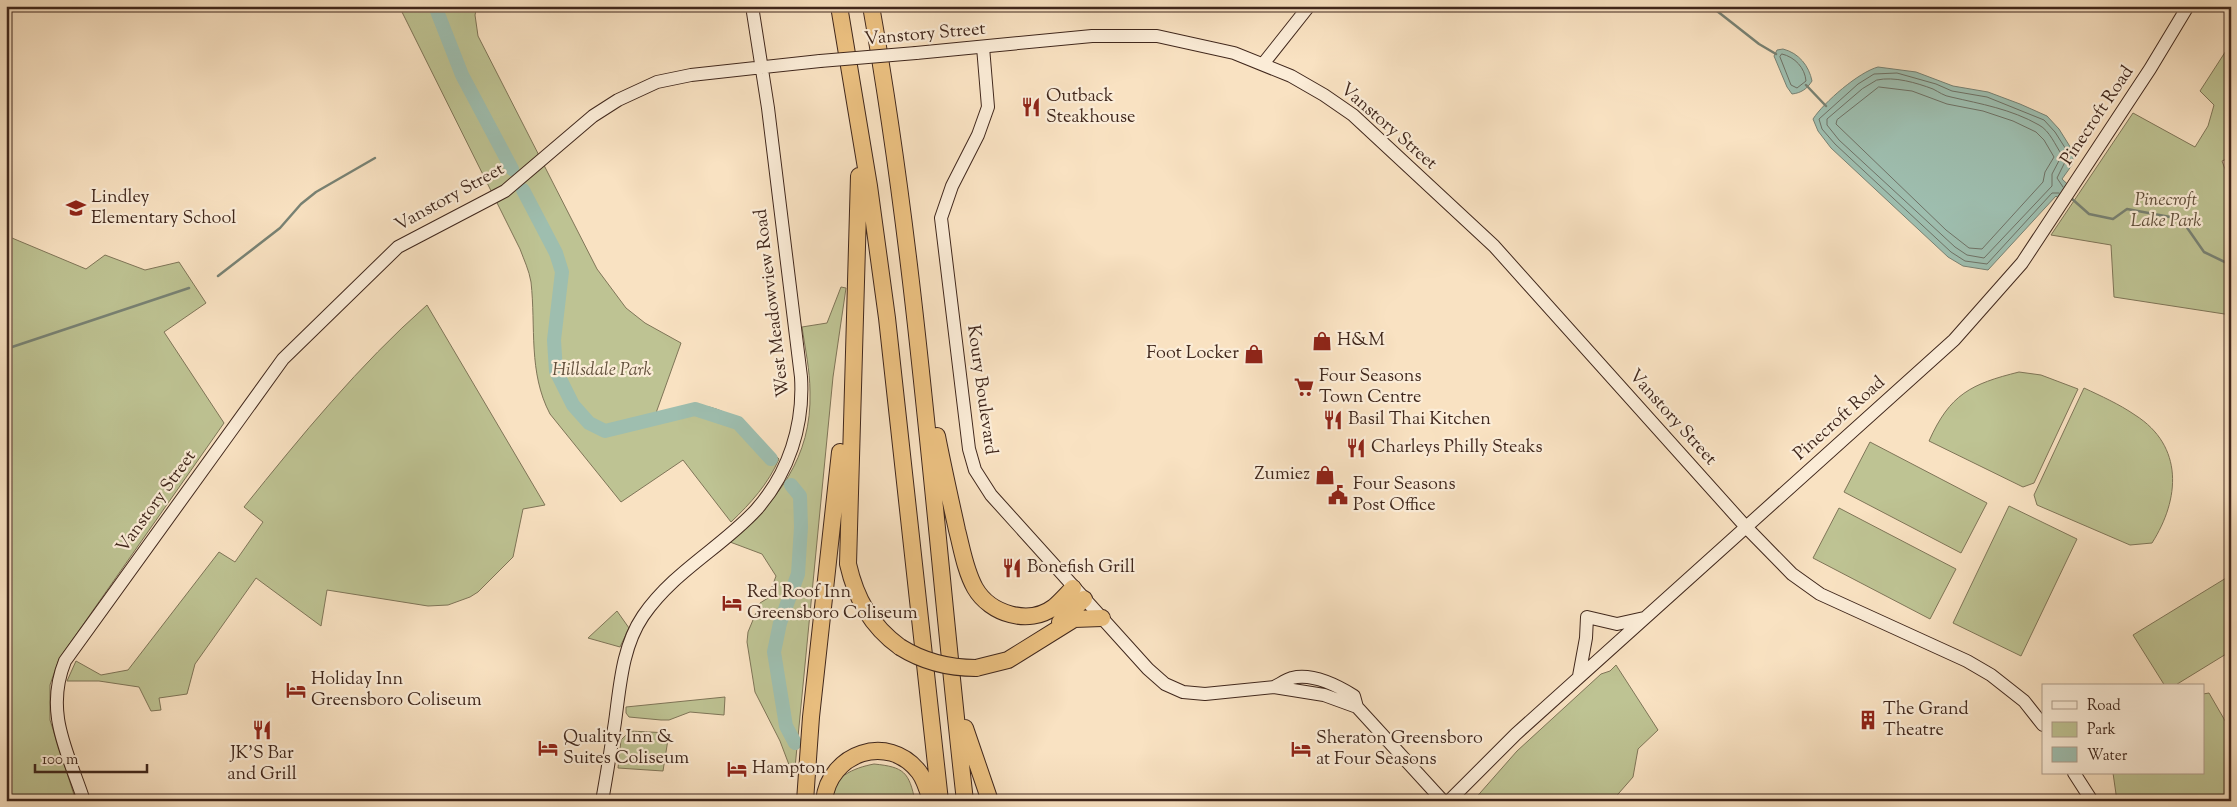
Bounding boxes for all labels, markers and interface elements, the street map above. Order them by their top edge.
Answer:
street label: Vanstory Street [863,17,987,53]
street label: Pinecroft Road [2055,61,2141,171]
street label: Vanstory Street [1334,77,1442,177]
place label: Outback Steakhouse [1046,84,1135,131]
restaurant icon: Outback Steakhouse [1020,96,1042,118]
street label: Vanstory Street [391,157,509,239]
place label: Lindley Elementary School [91,185,236,232]
park label: Pinecroft Lake Park [2131,188,2201,235]
school or university icon: Lindley Elementary School [65,197,87,219]
street label: West Meadowview Road [749,207,797,399]
street label: Koury Boulevard [959,323,1003,457]
place label: H&M [1337,328,1385,354]
shop icon: H&M [1311,330,1333,352]
place label: Foot Locker [1146,341,1239,367]
shop icon: Foot Locker [1243,343,1265,365]
park label: Hillsdale Park [552,358,652,384]
place label: Four Seasons Town Centre [1319,364,1422,411]
street label: Vanstory Street [1622,364,1722,472]
street label: Pinecroft Road [1788,371,1892,467]
supermarket icon: Four Seasons Town Centre [1293,376,1315,398]
place label: Basil Thai Kitchen [1348,407,1491,433]
restaurant icon: Basil Thai Kitchen [1322,409,1344,431]
place label: Charleys Philly Steaks [1371,435,1543,461]
restaurant icon: Charleys Philly Steaks [1345,437,1367,459]
street label: Vanstory Street [111,445,203,559]
place label: Zumiez [1254,462,1310,488]
shop icon: Zumiez [1314,464,1336,486]
place label: Four Seasons Post Office [1353,472,1456,519]
public building icon: Four Seasons Post Office [1327,484,1349,506]
place label: Bonefish Grill [1027,555,1135,581]
restaurant icon: Bonefish Grill [1001,557,1023,579]
place label: Red Roof Inn Greensboro Coliseum [747,580,918,627]
hotel icon: Red Roof Inn Greensboro Coliseum [721,592,743,614]
place label: Holiday Inn Greensboro Coliseum [311,667,482,714]
hotel icon: Holiday Inn Greensboro Coliseum [285,679,307,701]
legend [2042,684,2204,774]
text: Road [2087,696,2121,717]
place label: The Grand Theatre [1883,697,1969,744]
building icon: The Grand Theatre [1857,709,1879,731]
restaurant icon: JK'S Bar and Grill [251,719,273,741]
text: Park [2087,720,2116,741]
place label: Quality Inn & Suites Coliseum [563,725,689,772]
place label: Sheraton Greensboro at Four Seasons [1316,726,1483,773]
hotel icon: Quality Inn & Suites Coliseum [537,737,559,759]
hotel icon: Sheraton Greensboro at Four Seasons [1290,738,1312,760]
place label: JK'S Bar and Grill [227,741,297,788]
scale bar [35,742,148,774]
text: Water [2087,746,2128,767]
text: 100 m [42,750,79,771]
place label: Hampton [752,756,826,782]
hotel icon: Hampton [726,758,748,780]

